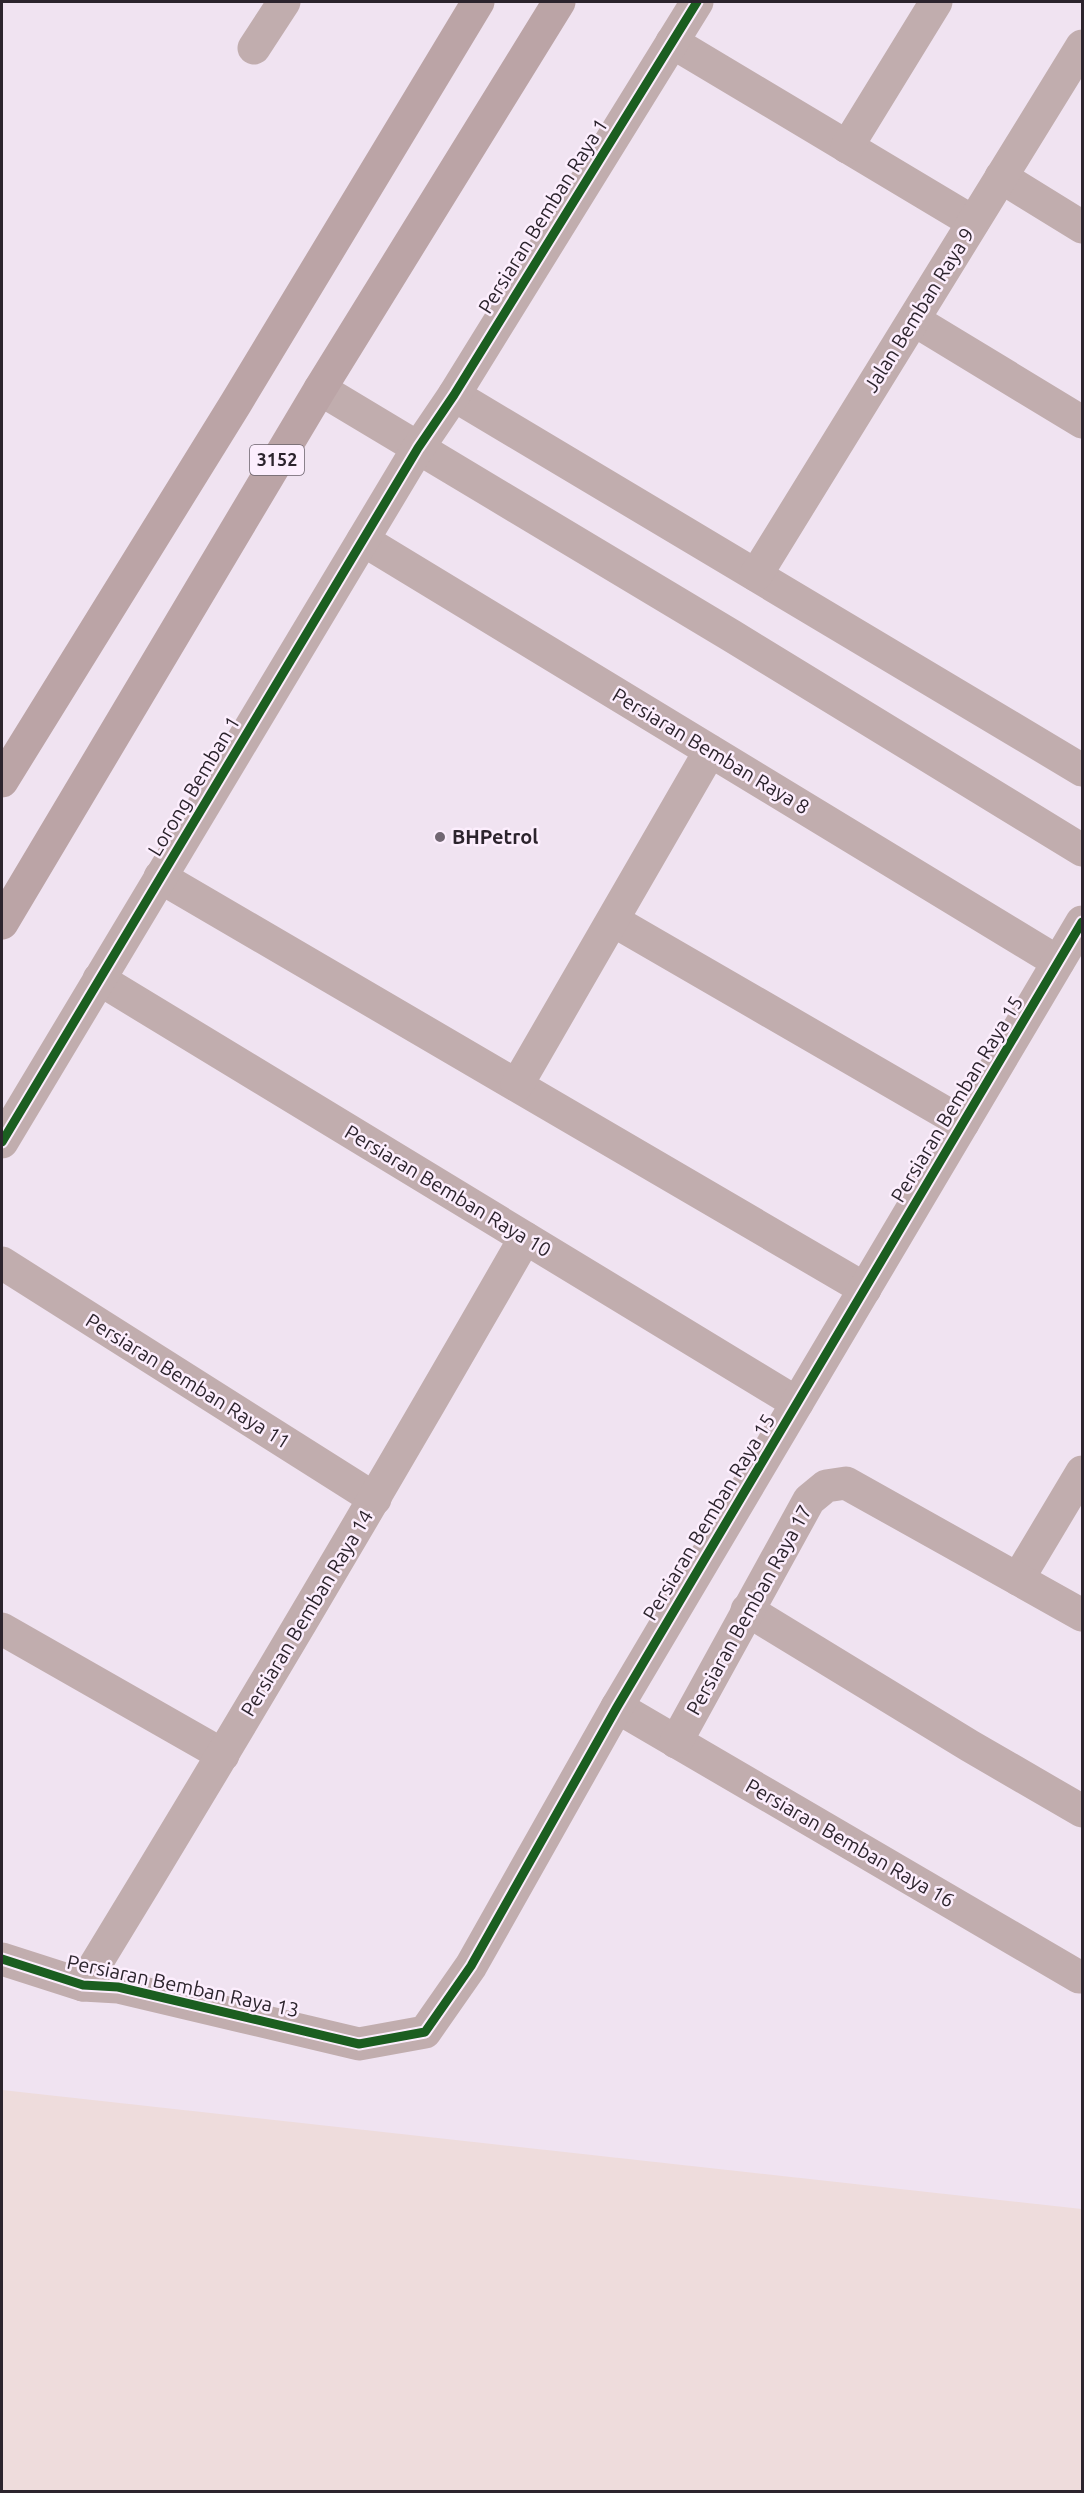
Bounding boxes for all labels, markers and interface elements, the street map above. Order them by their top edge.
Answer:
street label: Persiaran Bemban Raya 1 [473,114,612,317]
street label: Jalan Bemban Raya 9 [859,223,978,396]
road number: 3152 [250,445,304,475]
street label: Persiaran Bemban Raya 8 [609,683,814,818]
street label: Lorong Bemban 1 [143,712,244,860]
place label: BHPetrol [452,825,538,848]
marker: BHPetrol [433,830,447,844]
street label: Persiaran Bemban Raya 15 [886,991,1027,1206]
street label: Persiaran Bemban Raya 10 [341,1120,556,1261]
street label: Persiaran Bemban Raya 11 [82,1308,295,1453]
street label: Persiaran Bemban Raya 15 [638,1409,779,1624]
street label: Persiaran Bemban Raya 17 [681,1501,816,1719]
street label: Persiaran Bemban Raya 14 [236,1505,377,1720]
street label: Persiaran Bemban Raya 16 [742,1773,958,1912]
street label: Persiaran Bemban Raya 13 [65,1950,301,2021]

